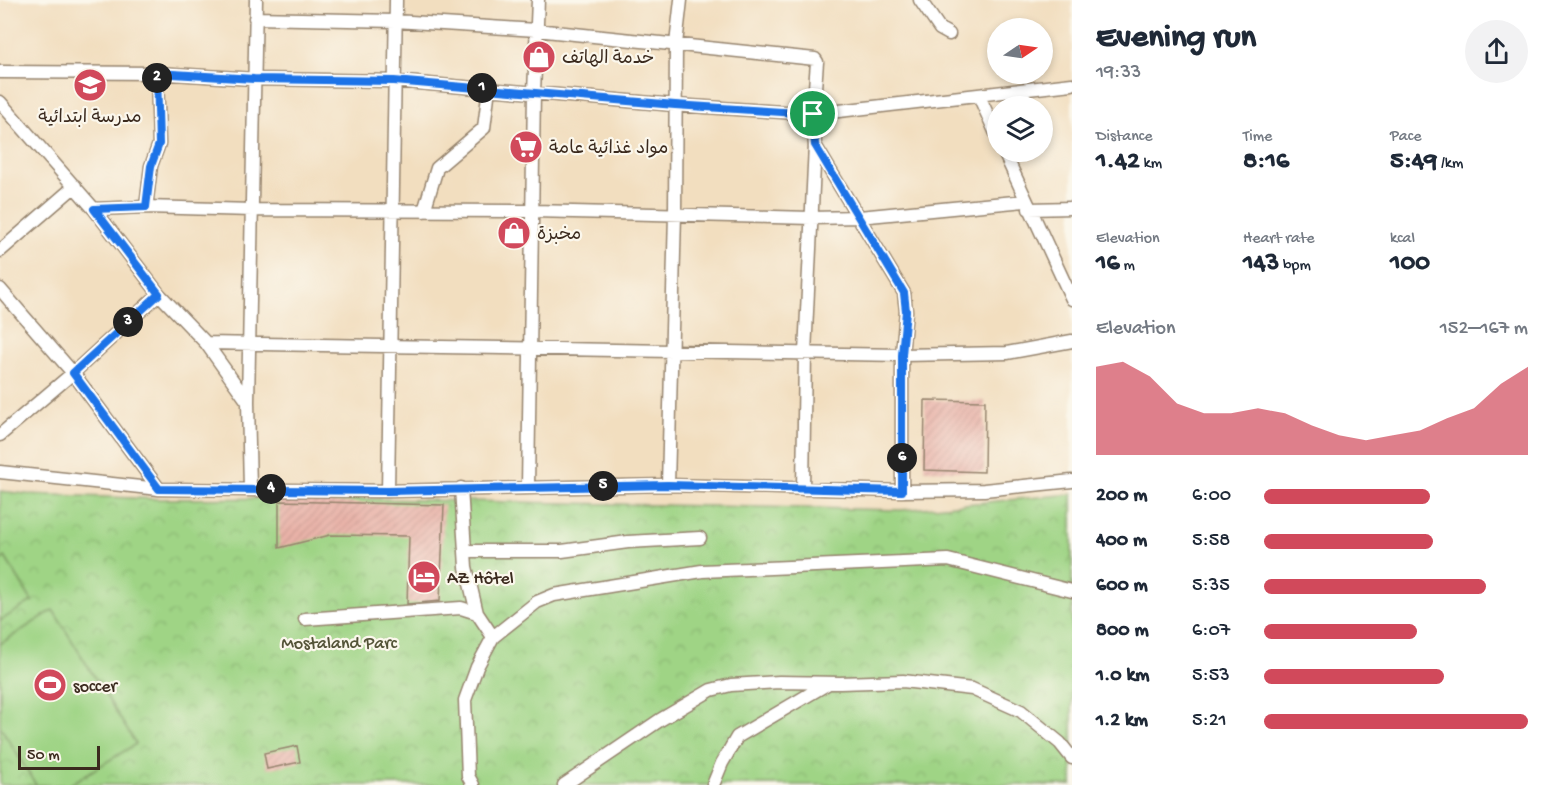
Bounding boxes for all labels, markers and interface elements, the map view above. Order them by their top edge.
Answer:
north arrow [987,18,1053,84]
map controls [987,18,1053,162]
text: Evening run [1096,20,1256,58]
button: share [1465,20,1528,83]
shop icon: خدمة الهاتف [521,39,557,75]
place label: خدمة الهاتف [562,49,654,70]
text: 19:33 [1096,62,1141,85]
pin: 2 [142,63,172,93]
school or university icon: مدرسة ابتدائية [72,67,108,103]
text: 2 [153,68,161,87]
pin: 1 [467,73,497,103]
text: 1 [479,78,485,97]
pin [787,88,838,139]
button: layers [987,96,1053,162]
icon: arrive [796,97,829,130]
place label: مدرسة ابتدائية [38,108,142,129]
text: Distance [1096,128,1153,147]
text: Time [1243,128,1272,147]
text: Pace [1390,128,1421,147]
supermarket icon: مواد غذائية عامة [508,129,544,165]
place label: مواد غذائية عامة [549,139,668,160]
text: 1.42 [1096,147,1140,178]
text: 8:16 [1243,147,1289,178]
text: 5:49 [1390,147,1437,178]
text: km [1140,155,1162,174]
text: /km [1437,155,1463,174]
shop icon: مخبزة [496,215,532,251]
place label: مخبزة [537,225,581,246]
text: Elevation [1096,230,1160,249]
text: Heart rate [1243,230,1315,249]
text: kcal [1390,230,1415,249]
text: 16 [1096,249,1120,280]
text: 143 [1243,249,1279,280]
text: 100 [1390,249,1430,280]
text: m [1120,257,1135,276]
text: bpm [1279,257,1311,276]
pin: 3 [113,307,143,337]
text: 3 [124,312,132,331]
text: Elevation [1096,318,1176,341]
text: 152–167 m [1440,318,1528,341]
pin: 6 [887,443,917,473]
text: 6 [898,448,906,467]
pin: 5 [588,471,618,501]
pin: 4 [256,474,286,504]
text: 5 [599,476,607,495]
text: 4 [267,479,275,498]
text: 200 m [1096,485,1147,508]
text: 6:00 [1192,485,1231,508]
text: 400 m [1096,530,1147,553]
text: 5:58 [1192,530,1230,553]
hotel icon: AZ Hôtel [406,559,442,595]
place label: AZ Hôtel [447,569,514,590]
text: 600 m [1096,575,1148,598]
text: 5:35 [1192,575,1230,598]
text: 800 m [1096,620,1149,643]
text: 6:07 [1192,620,1230,643]
park label: Mostaland Parc [281,634,398,655]
text: 1.0 km [1096,665,1150,688]
text: 5:53 [1192,665,1230,688]
sports icon: soccer [32,667,68,703]
place label: soccer [73,677,118,698]
text: 1.2 km [1096,710,1148,733]
text: 5:21 [1192,710,1227,733]
scale bar [18,743,100,770]
text: 50 m [27,747,60,766]

